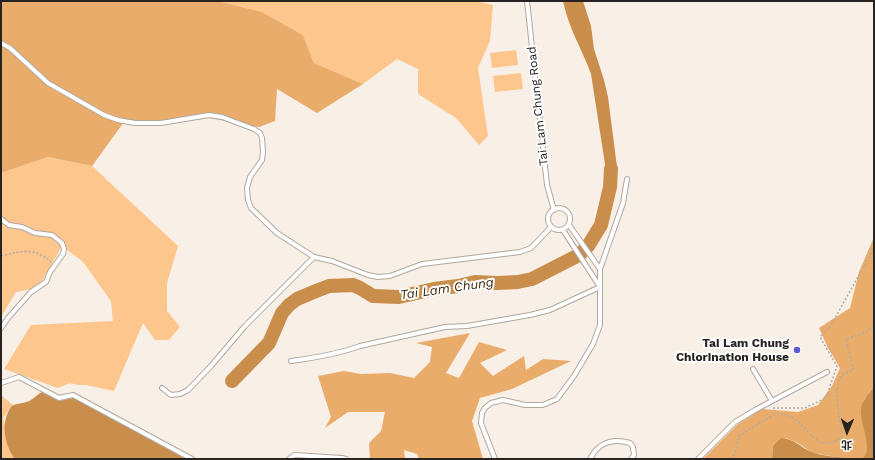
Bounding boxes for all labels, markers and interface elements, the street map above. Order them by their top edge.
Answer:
street label: Tai Lam Chung Road [525,46,551,166]
water label: Tai Lam Chung [399,275,495,303]
place label: Tai Lam Chung Chlorination House [676,336,789,364]
marker: Tai Lam Chung Chlorination House [792,345,802,355]
north arrow [827,412,867,452]
text: 北 [841,438,852,451]

